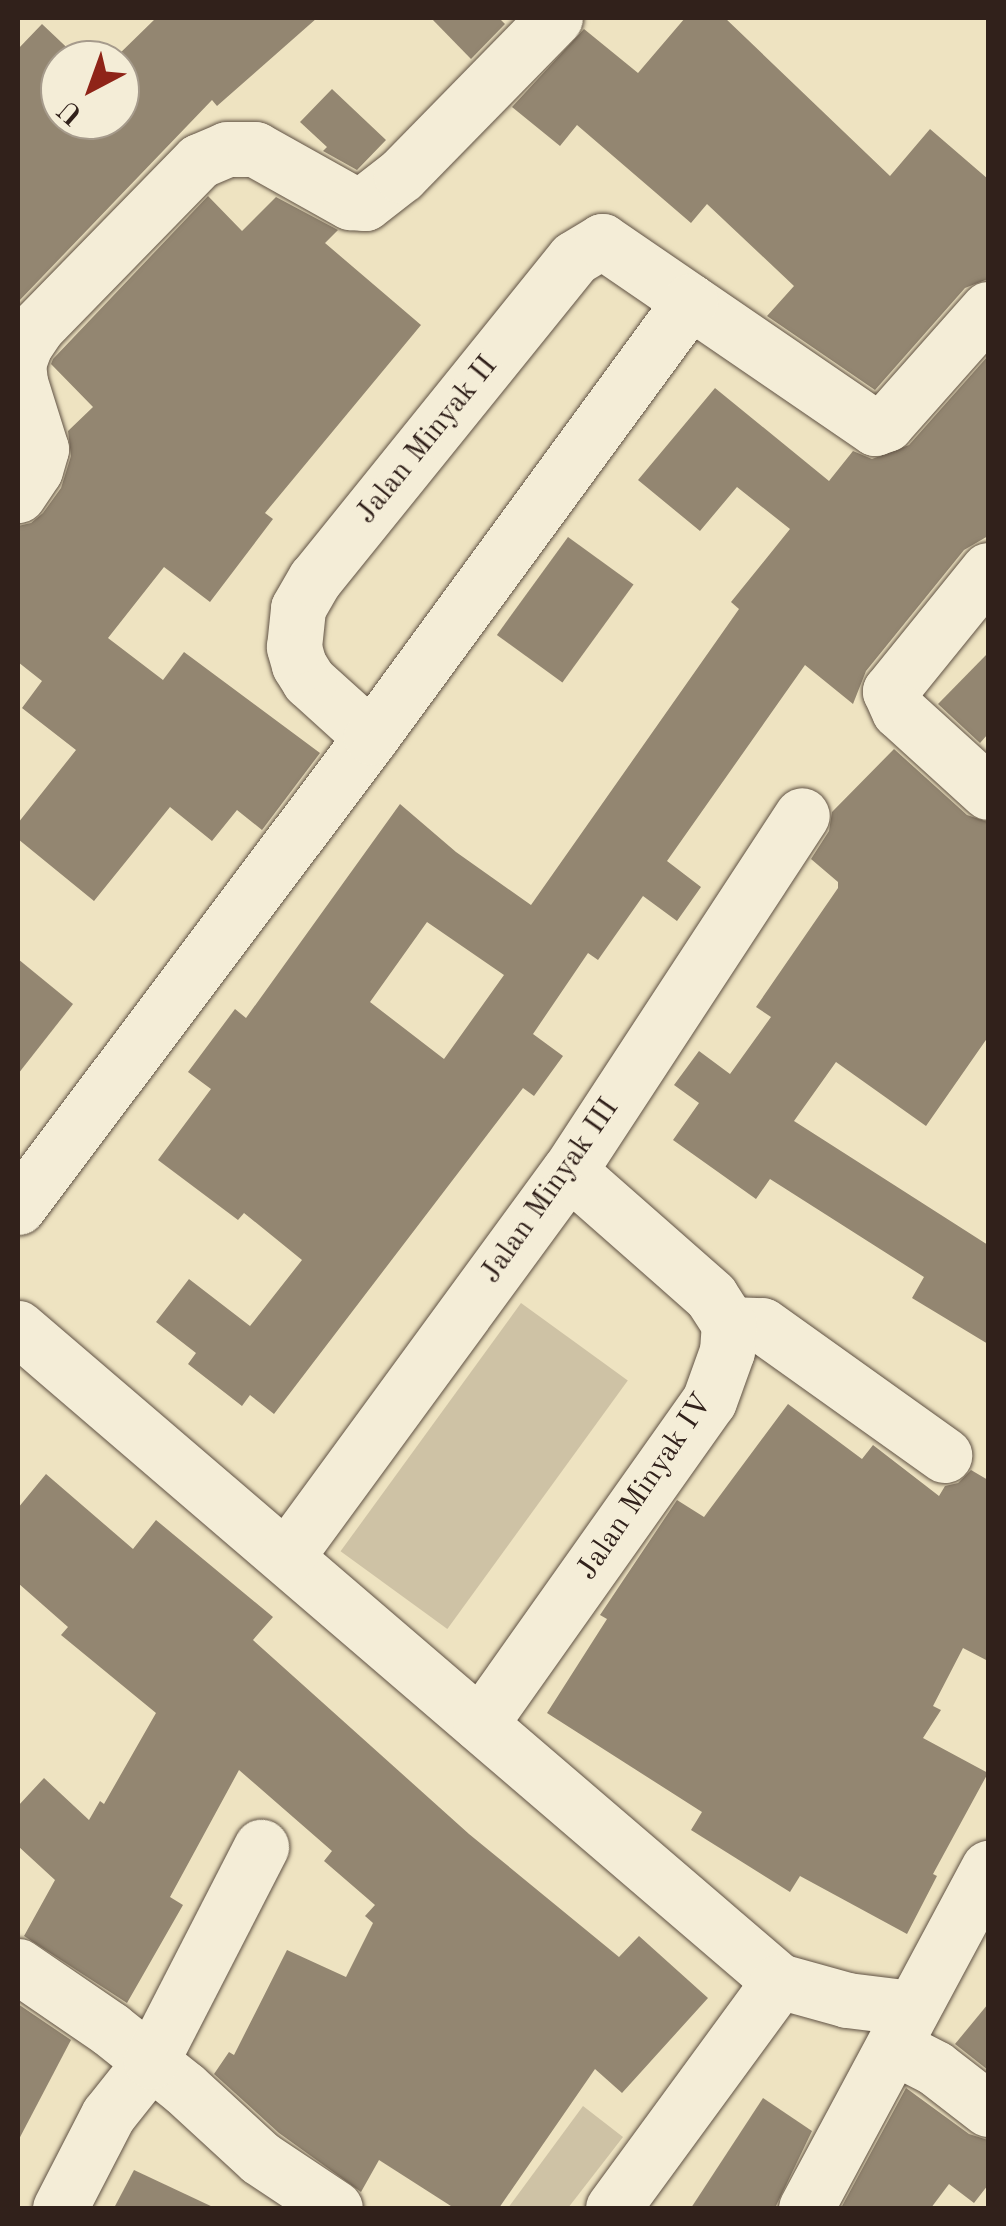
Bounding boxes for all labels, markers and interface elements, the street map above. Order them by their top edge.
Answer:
north arrow [40,40,140,140]
text: U [54,93,89,129]
street label: Jalan Minyak II [348,349,506,531]
street label: Jalan Minyak III [473,1092,627,1290]
street label: Jalan Minyak IV [569,1387,721,1587]

